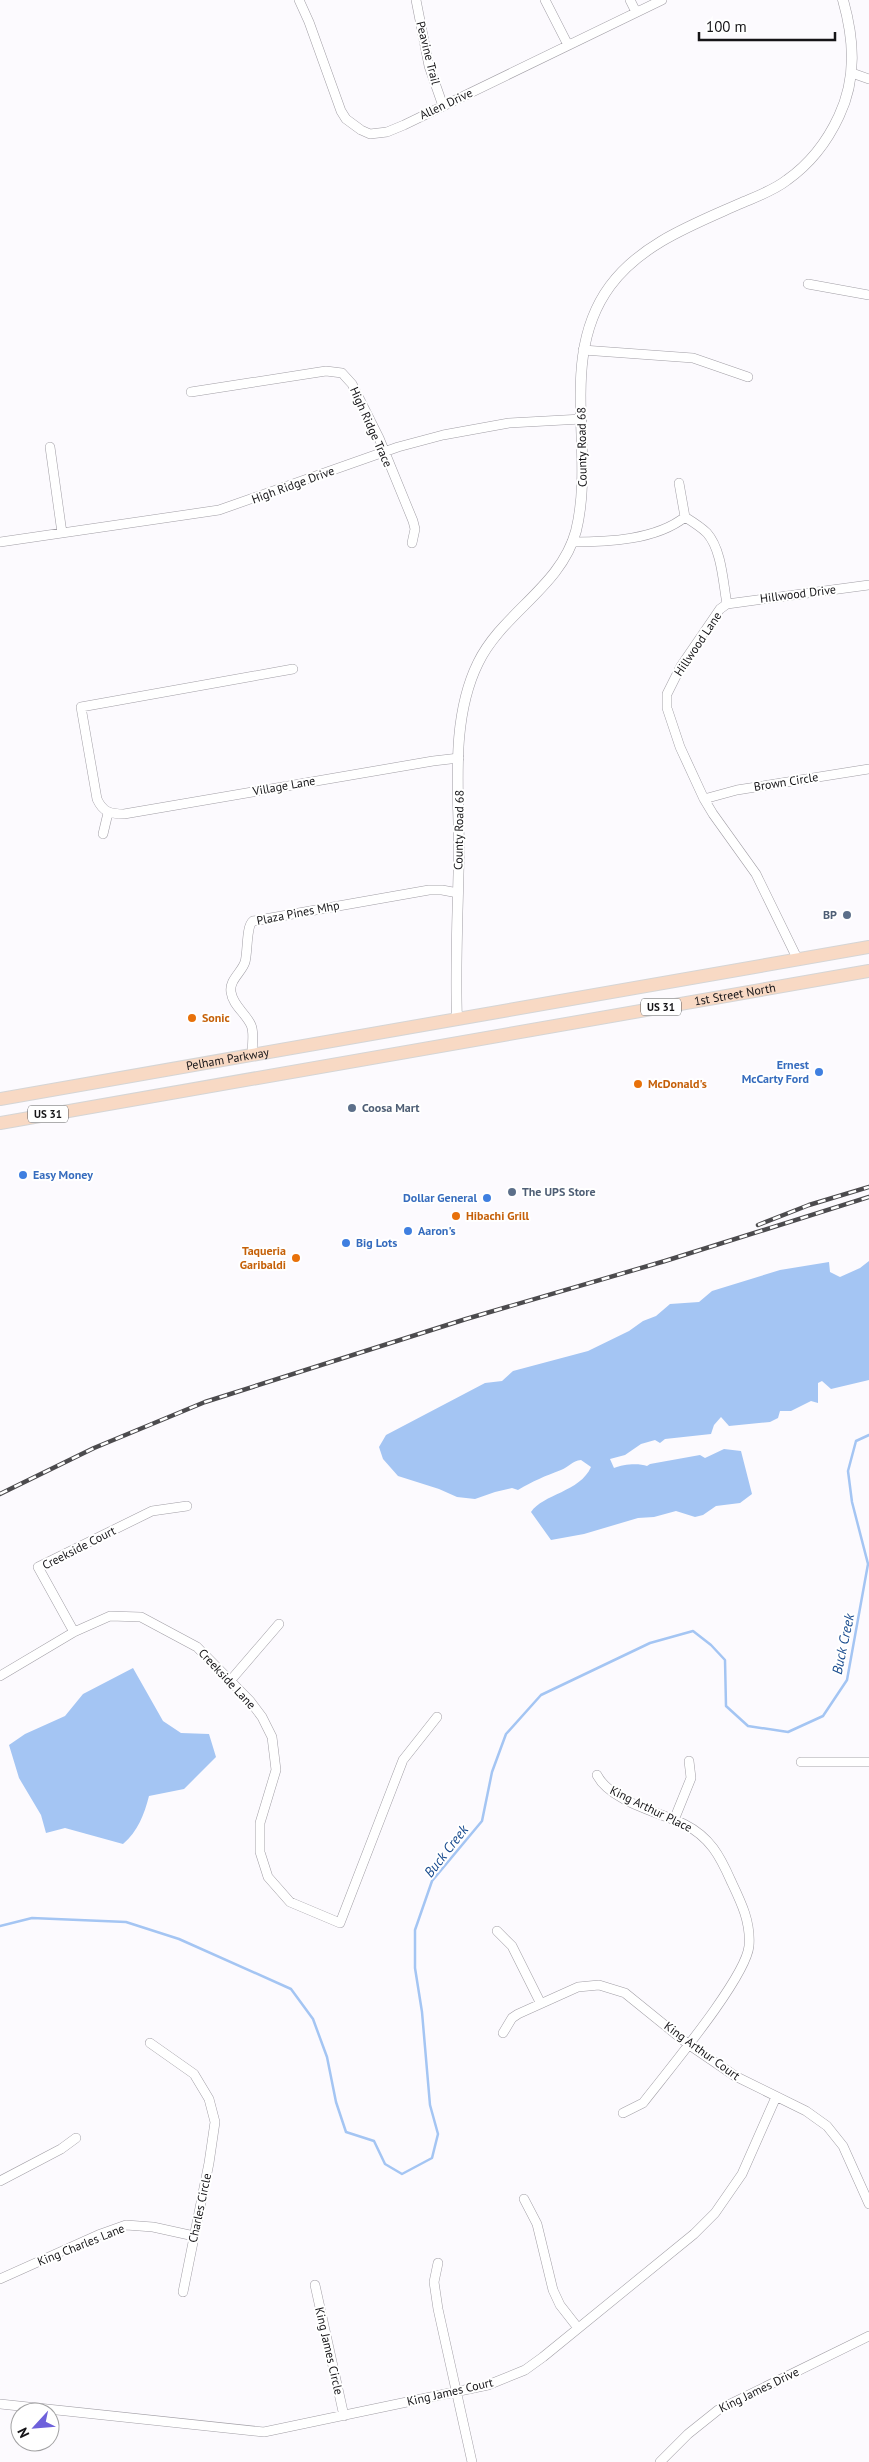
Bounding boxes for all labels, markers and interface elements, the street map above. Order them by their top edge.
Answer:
scale bar [699,10,835,42]
text: 100 m [706,17,747,36]
street label: Peavine Trail [413,20,444,87]
street label: Allen Drive [417,85,475,122]
street label: High Ridge Trace [347,384,396,469]
street label: County Road 68 [573,407,590,487]
street label: High Ridge Drive [249,463,336,506]
street label: Hillwood Drive [759,581,837,606]
street label: Hillwood Lane [671,609,725,679]
street label: Brown Circle [753,769,819,794]
street label: Village Lane [250,773,316,799]
street label: County Road 68 [450,790,467,870]
street label: Plaza Pines Mhp [255,897,341,928]
place label: BP [823,907,837,922]
marker: BP [841,909,853,921]
street label: 1st Street North [693,979,777,1008]
road number: US 31 [641,999,681,1016]
place label: Sonic [202,1010,230,1025]
marker: Sonic [186,1012,198,1024]
street label: Pelham Parkway [185,1044,270,1073]
place label: Ernest McCarty Ford [742,1057,810,1086]
marker: Ernest McCarty Ford [813,1066,825,1078]
place label: McDonald's [648,1076,707,1091]
marker: McDonald's [632,1078,644,1090]
place label: Coosa Mart [362,1100,420,1115]
marker: Coosa Mart [346,1102,358,1114]
road number: US 31 [28,1106,68,1122]
place label: Easy Money [33,1167,93,1182]
marker: Easy Money [17,1169,29,1181]
place label: The UPS Store [522,1184,596,1199]
marker: The UPS Store [506,1186,518,1198]
place label: Dollar General [403,1190,477,1205]
marker: Dollar General [481,1192,493,1204]
place label: Hibachi Grill [466,1208,530,1223]
marker: Hibachi Grill [450,1210,462,1222]
place label: Aaron's [418,1223,456,1238]
marker: Aaron's [402,1225,414,1237]
place label: Big Lots [356,1235,397,1250]
marker: Big Lots [340,1237,352,1249]
place label: Taqueria Garibaldi [240,1243,286,1272]
marker: Taqueria Garibaldi [290,1252,302,1264]
street label: Creekside Court [40,1523,118,1572]
water label: Buck Creek [828,1611,858,1676]
street label: Creekside Lane [196,1645,259,1712]
street label: King Arthur Place [608,1782,695,1835]
water label: Buck Creek [420,1821,472,1881]
street label: King Arthur Court [661,2018,743,2083]
street label: Charles Circle [185,2172,214,2244]
street label: King Charles Lane [35,2220,127,2269]
street label: King James Circle [312,2306,347,2396]
street label: King James Drive [716,2364,801,2415]
street label: King James Court [405,2374,495,2409]
north arrow [10,2402,60,2452]
text: N [13,2425,33,2441]

